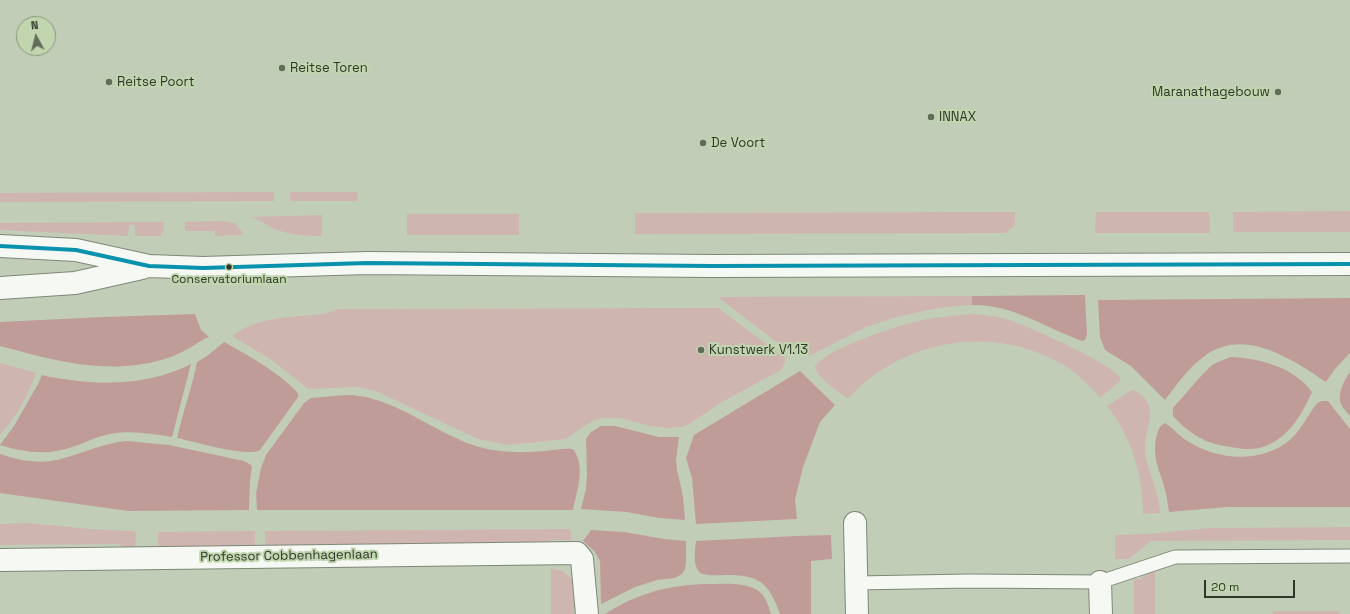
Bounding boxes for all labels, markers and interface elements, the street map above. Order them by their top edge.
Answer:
north arrow [16,16,56,56]
text: N [30,18,39,32]
place label: Reitse Toren [290,60,368,76]
marker: Reitse Toren [277,63,287,73]
place label: Reitse Poort [117,74,195,90]
marker: Reitse Poort [104,77,114,87]
place label: Maranathagebouw [1152,84,1270,100]
marker: Maranathagebouw [1273,87,1283,97]
place label: INNAX [939,109,976,125]
marker: INNAX [926,112,936,122]
place label: De Voort [711,135,765,151]
marker: De Voort [698,138,708,148]
marker: Conservatoriumlaan [224,262,234,272]
place label: Conservatoriumlaan [171,273,287,287]
place label: Kunstwerk V1.13 [709,342,808,358]
marker: Kunstwerk V1.13 [696,345,706,355]
street label: Professor Cobbenhagenlaan [200,547,378,565]
scale bar [1206,572,1297,598]
text: 20 m [1211,579,1239,595]

